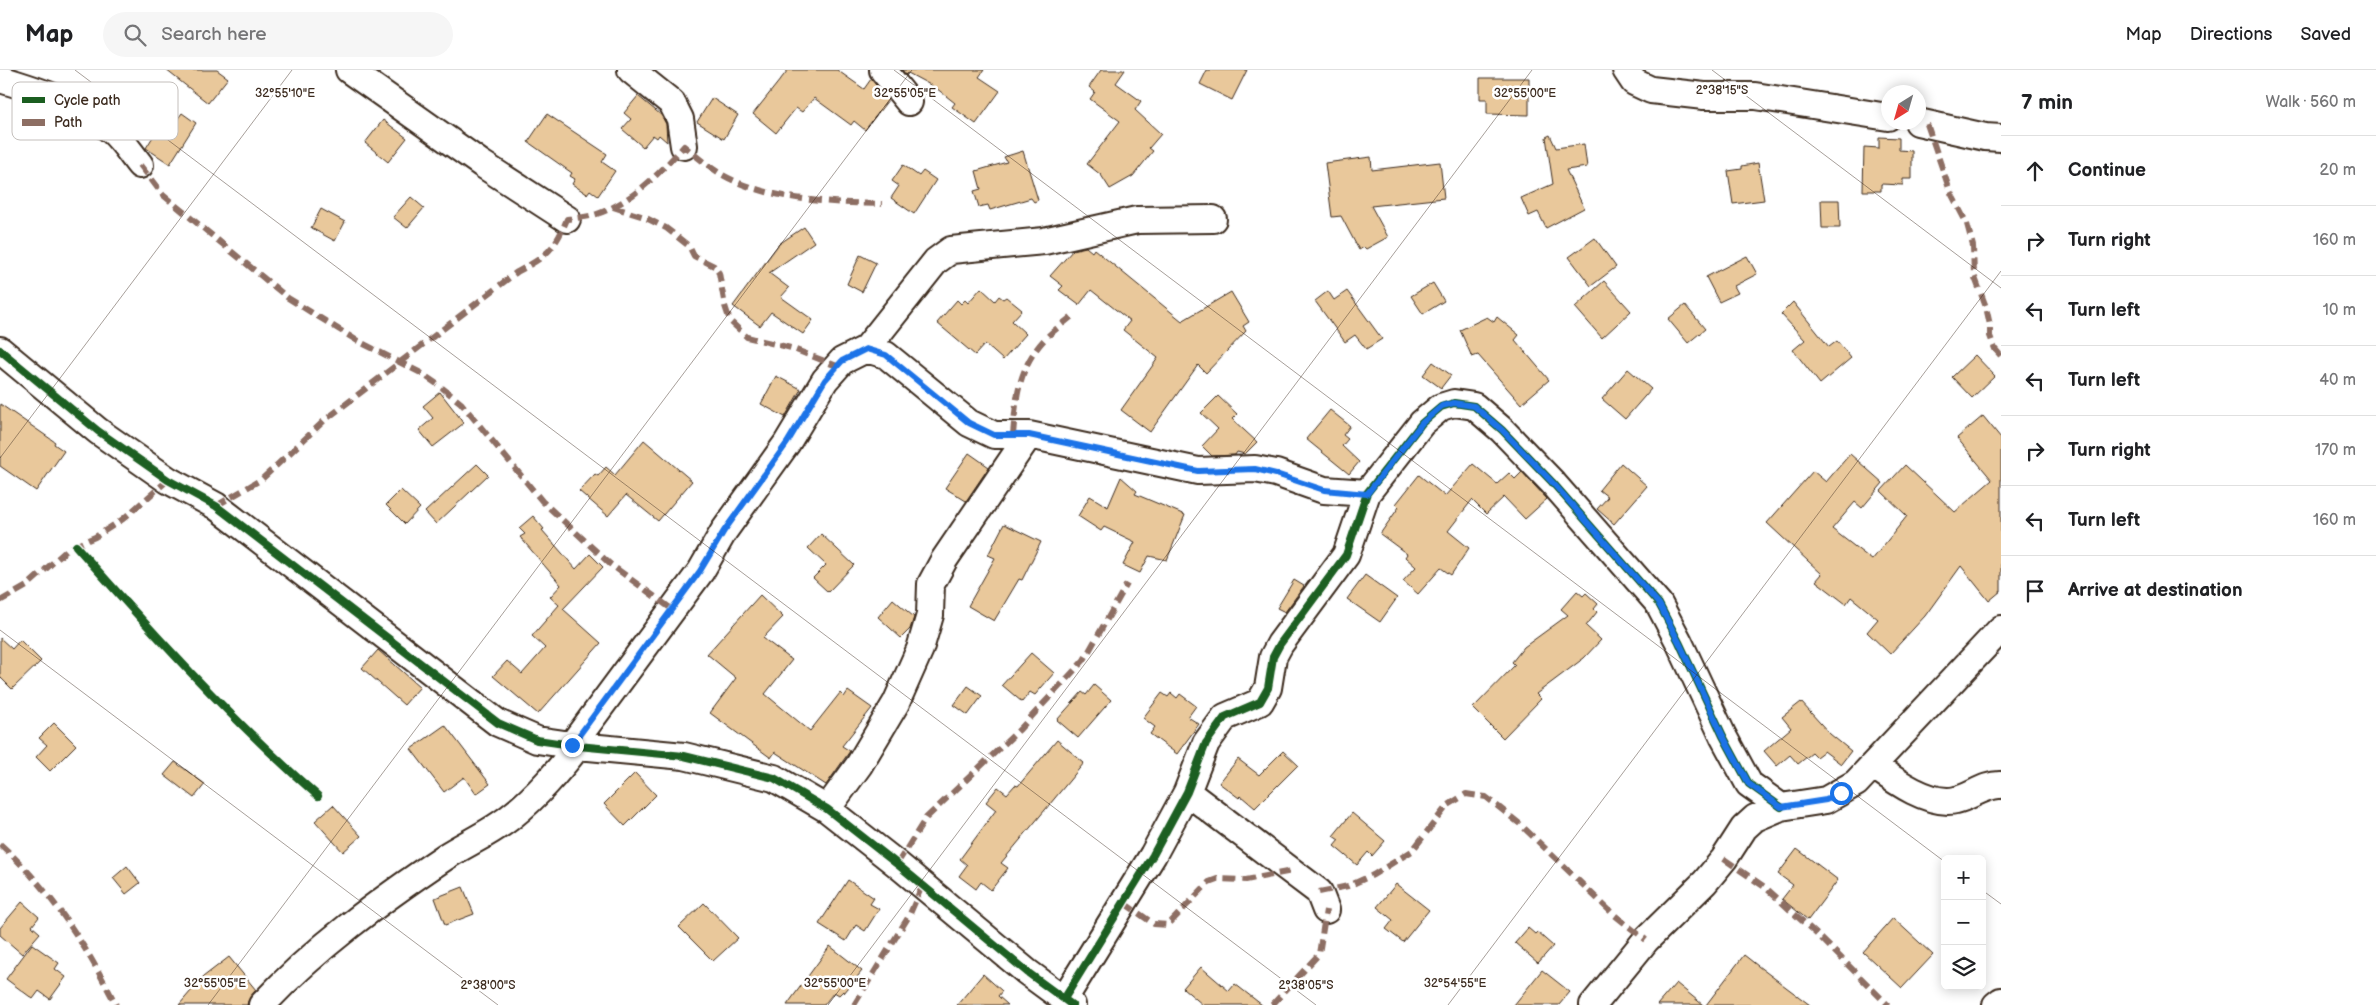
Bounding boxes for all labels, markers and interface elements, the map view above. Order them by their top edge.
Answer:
search box [103,12,453,57]
text: Map [25,20,73,49]
icon: search [121,21,149,49]
text: Search here [161,23,267,46]
text: Map [2126,24,2162,45]
text: Directions [2190,24,2272,45]
text: Saved [2300,24,2351,45]
legend [12,82,178,140]
text: 2°38'15"S [1696,83,1748,98]
north arrow [1881,85,1926,130]
text: 32°55'10"E [255,86,315,101]
text: 32°55'05"E [874,86,936,101]
text: 32°55'00"E [1494,86,1556,101]
text: 7 min [2021,90,2073,115]
text: Cycle path [54,92,121,109]
text: Walk · 560 m [2266,93,2356,112]
text: Path [54,114,82,131]
icon: ahead [2021,157,2049,185]
text: Continue [2068,159,2146,182]
text: 20 m [2320,161,2356,180]
icon: right [2021,227,2049,255]
text: Turn right [2068,229,2151,252]
text: 160 m [2313,231,2356,250]
icon: left [2021,297,2049,325]
text: Turn left [2068,299,2140,322]
text: 10 m [2323,301,2356,320]
icon: left [2021,367,2049,395]
text: Turn left [2068,369,2140,392]
text: 40 m [2319,371,2356,390]
icon: right [2021,437,2049,465]
text: Turn right [2068,439,2151,462]
text: 170 m [2315,441,2356,460]
icon: left [2021,507,2049,535]
text: Turn left [2068,509,2140,532]
text: 160 m [2313,511,2356,530]
icon: arrive [2021,577,2049,605]
text: Arrive at destination [2068,579,2243,602]
route end [561,734,584,757]
route start [1830,782,1853,805]
map controls [1941,855,1986,990]
button: + [1941,855,1986,900]
button: − [1941,900,1986,945]
button: layers [1941,945,1986,990]
text: 32°55'05"E [184,976,246,991]
text: 32°55'00"E [804,976,866,991]
text: 32°54'55"E [1424,976,1486,991]
text: 2°38'00"S [460,978,516,993]
text: 2°38'05"S [1279,978,1333,993]

